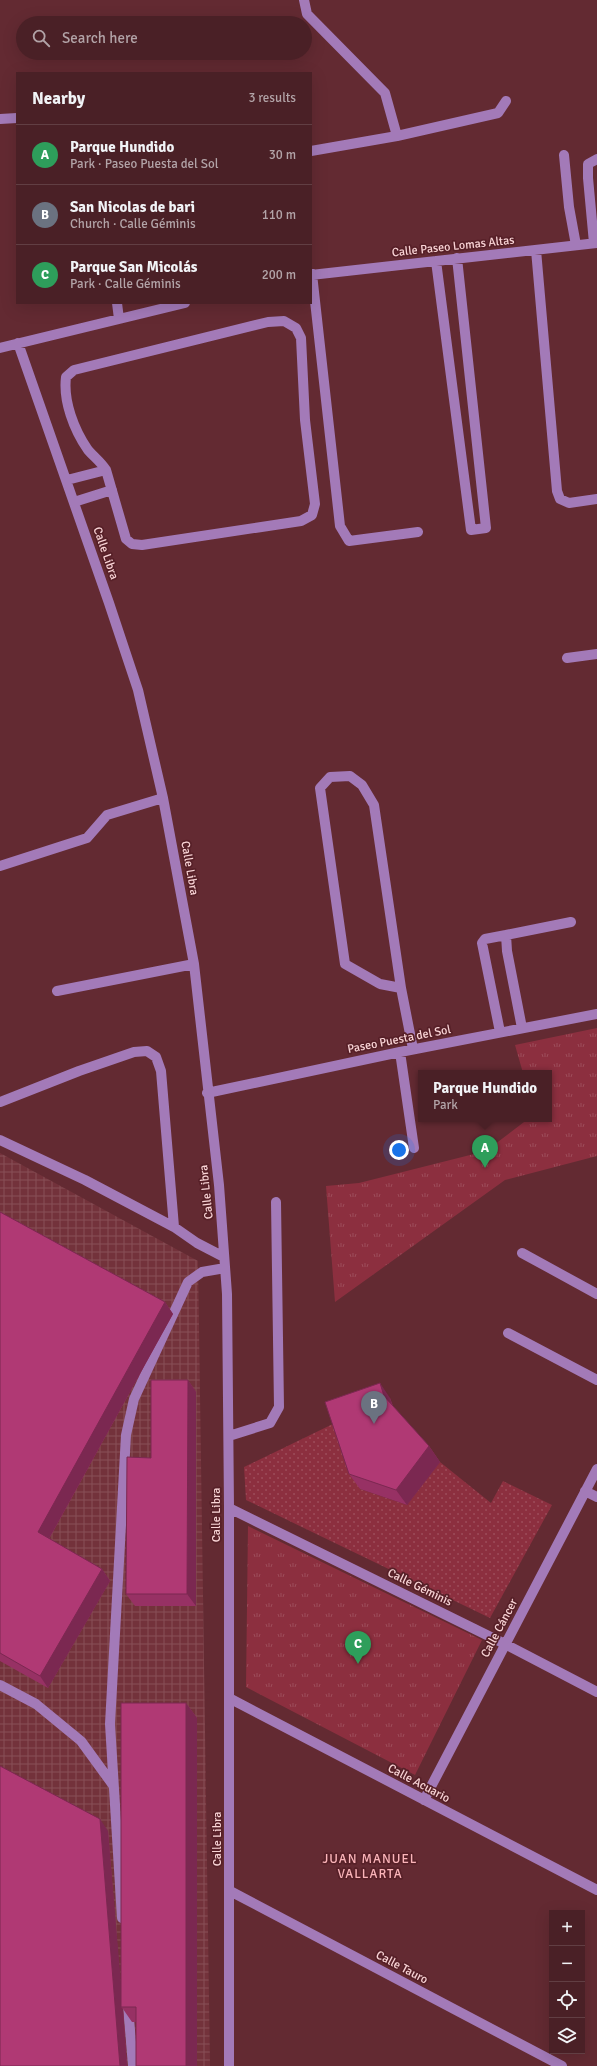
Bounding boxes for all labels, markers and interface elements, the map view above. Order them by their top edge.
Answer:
search box [16,16,312,60]
icon: search [30,27,52,49]
text: Search here [62,29,138,47]
text: Nearby [32,88,85,109]
text: 3 results [248,90,296,106]
text: Parque Hundido [70,138,174,156]
text: A [41,147,49,163]
text: 30 m [269,147,296,163]
text: Park · Paseo Puesta del Sol [70,156,219,172]
text: San Nicolas de bari [70,198,195,216]
text: B [41,207,49,223]
text: 110 m [262,207,296,223]
text: Church · Calle Géminis [70,216,196,232]
street label: Calle Paseo Lomas Altas [391,233,515,260]
text: Parque San Micolás [70,258,197,276]
text: C [41,267,49,283]
text: 200 m [262,267,296,283]
text: Park · Calle Géminis [70,276,181,292]
street label: Calle Libra [90,525,122,581]
street label: Calle Libra [177,840,202,896]
street label: Paseo Puesta del Sol [346,1022,453,1057]
popup [418,1070,552,1122]
text: Parque Hundido [433,1079,537,1097]
text: Park [433,1097,458,1113]
pin: A [472,1135,498,1168]
your location [389,1140,409,1160]
street label: Calle Libra [196,1164,217,1220]
pin: B [361,1391,387,1424]
street label: Calle Libra [209,1488,224,1542]
street label: Calle Géminis [385,1565,455,1610]
street label: Calle Cáncer [478,1596,521,1660]
pin: C [345,1631,371,1664]
street label: Calle Acuario [385,1761,452,1806]
street label: Calle Libra [210,1812,225,1866]
district label: JUAN MANUEL VALLARTA [323,1851,417,1882]
map controls [549,1910,585,2054]
button: + [549,1910,585,1946]
button: − [549,1946,585,1982]
street label: Calle Tauro [373,1947,430,1987]
button: locate [549,1982,585,2018]
button: layers [549,2018,585,2054]

